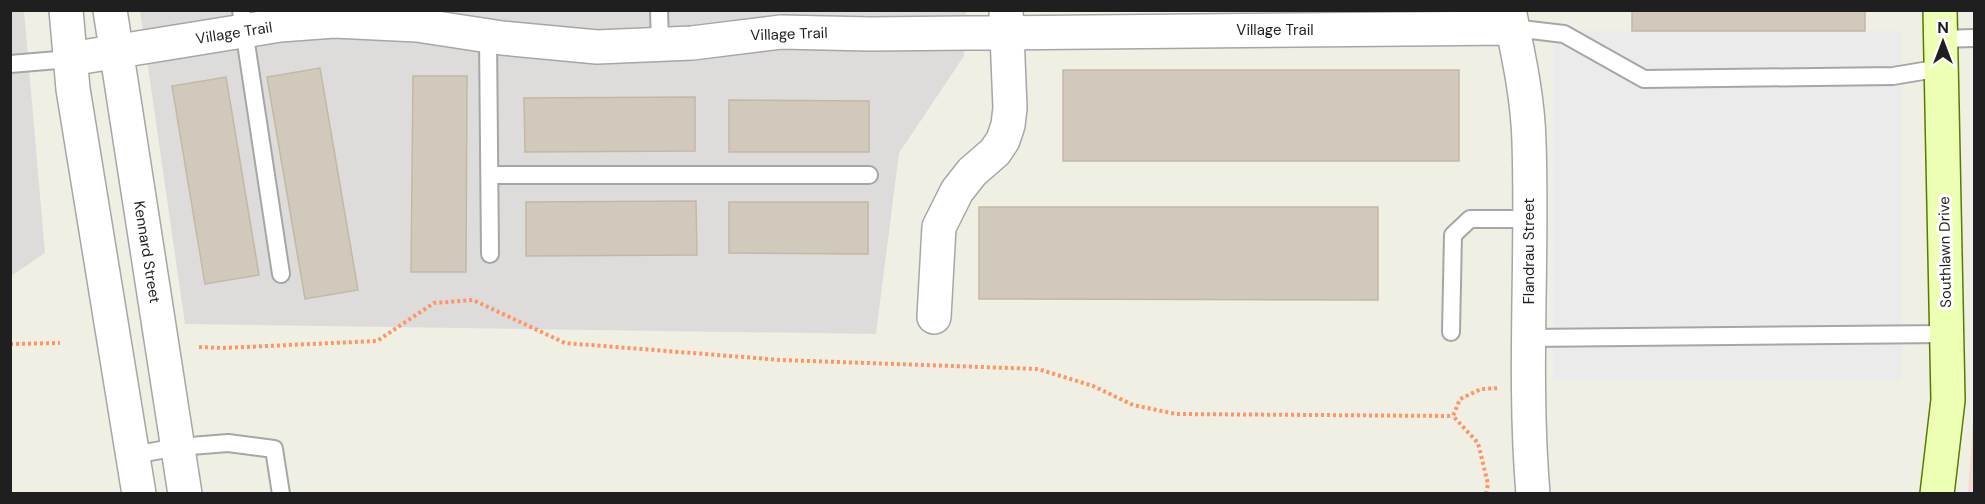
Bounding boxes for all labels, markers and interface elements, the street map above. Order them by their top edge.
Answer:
north arrow [1913,12,1973,72]
street label: Village Trail [194,17,274,49]
text: N [1937,17,1949,38]
street label: Village Trail [1236,20,1314,40]
street label: Village Trail [750,23,828,45]
street label: Southlawn Drive [1934,196,1956,308]
street label: Flandrau Street [1519,198,1539,304]
street label: Kennard Street [129,199,165,305]

